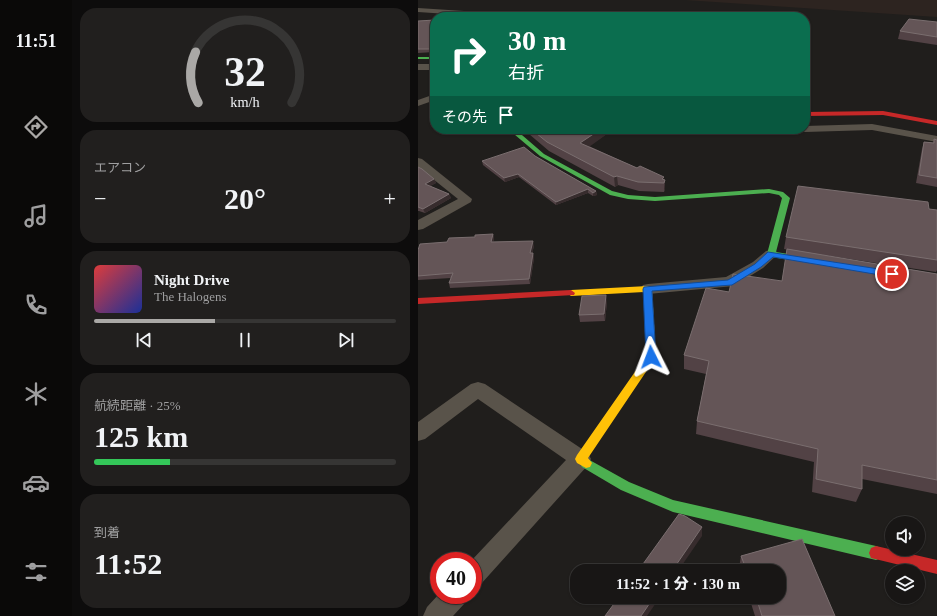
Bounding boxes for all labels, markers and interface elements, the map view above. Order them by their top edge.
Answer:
text: 30 m [508,25,566,56]
icon: right [442,28,494,80]
text: 11:51 [15,31,57,51]
text: 32 [224,49,266,95]
text: 右折 [508,63,544,83]
text: km/h [230,93,260,109]
icon: arrive [495,104,517,126]
text: その先 [442,109,487,125]
icon: directions [22,113,50,141]
text: エアコン [94,160,146,175]
text: 20° [224,182,266,215]
text: − [94,186,106,211]
text: + [384,186,396,211]
icon: music [22,202,50,230]
pin [875,257,909,291]
icon: arrive [881,263,903,285]
text: Night Drive [154,272,229,288]
text: The Halogens [154,289,227,304]
icon: phone [22,291,50,319]
icon: previous [133,329,155,351]
icon: pause [234,329,256,351]
icon: next [335,329,357,351]
position arrow [630,336,672,378]
icon: climate [22,380,50,408]
text: 航続距離 · 25% [94,398,181,413]
text: 125 km [94,420,188,453]
icon: car [22,469,50,497]
map controls [885,516,925,604]
button: sound [885,516,925,556]
text: 到着 [94,525,120,540]
text: 11:52 [94,547,162,580]
speed limit sign: 40 [430,552,482,604]
icon: filters [22,558,50,586]
button: layers [885,564,925,604]
text: 11:52 · 1 分 · 130 m [616,576,740,592]

